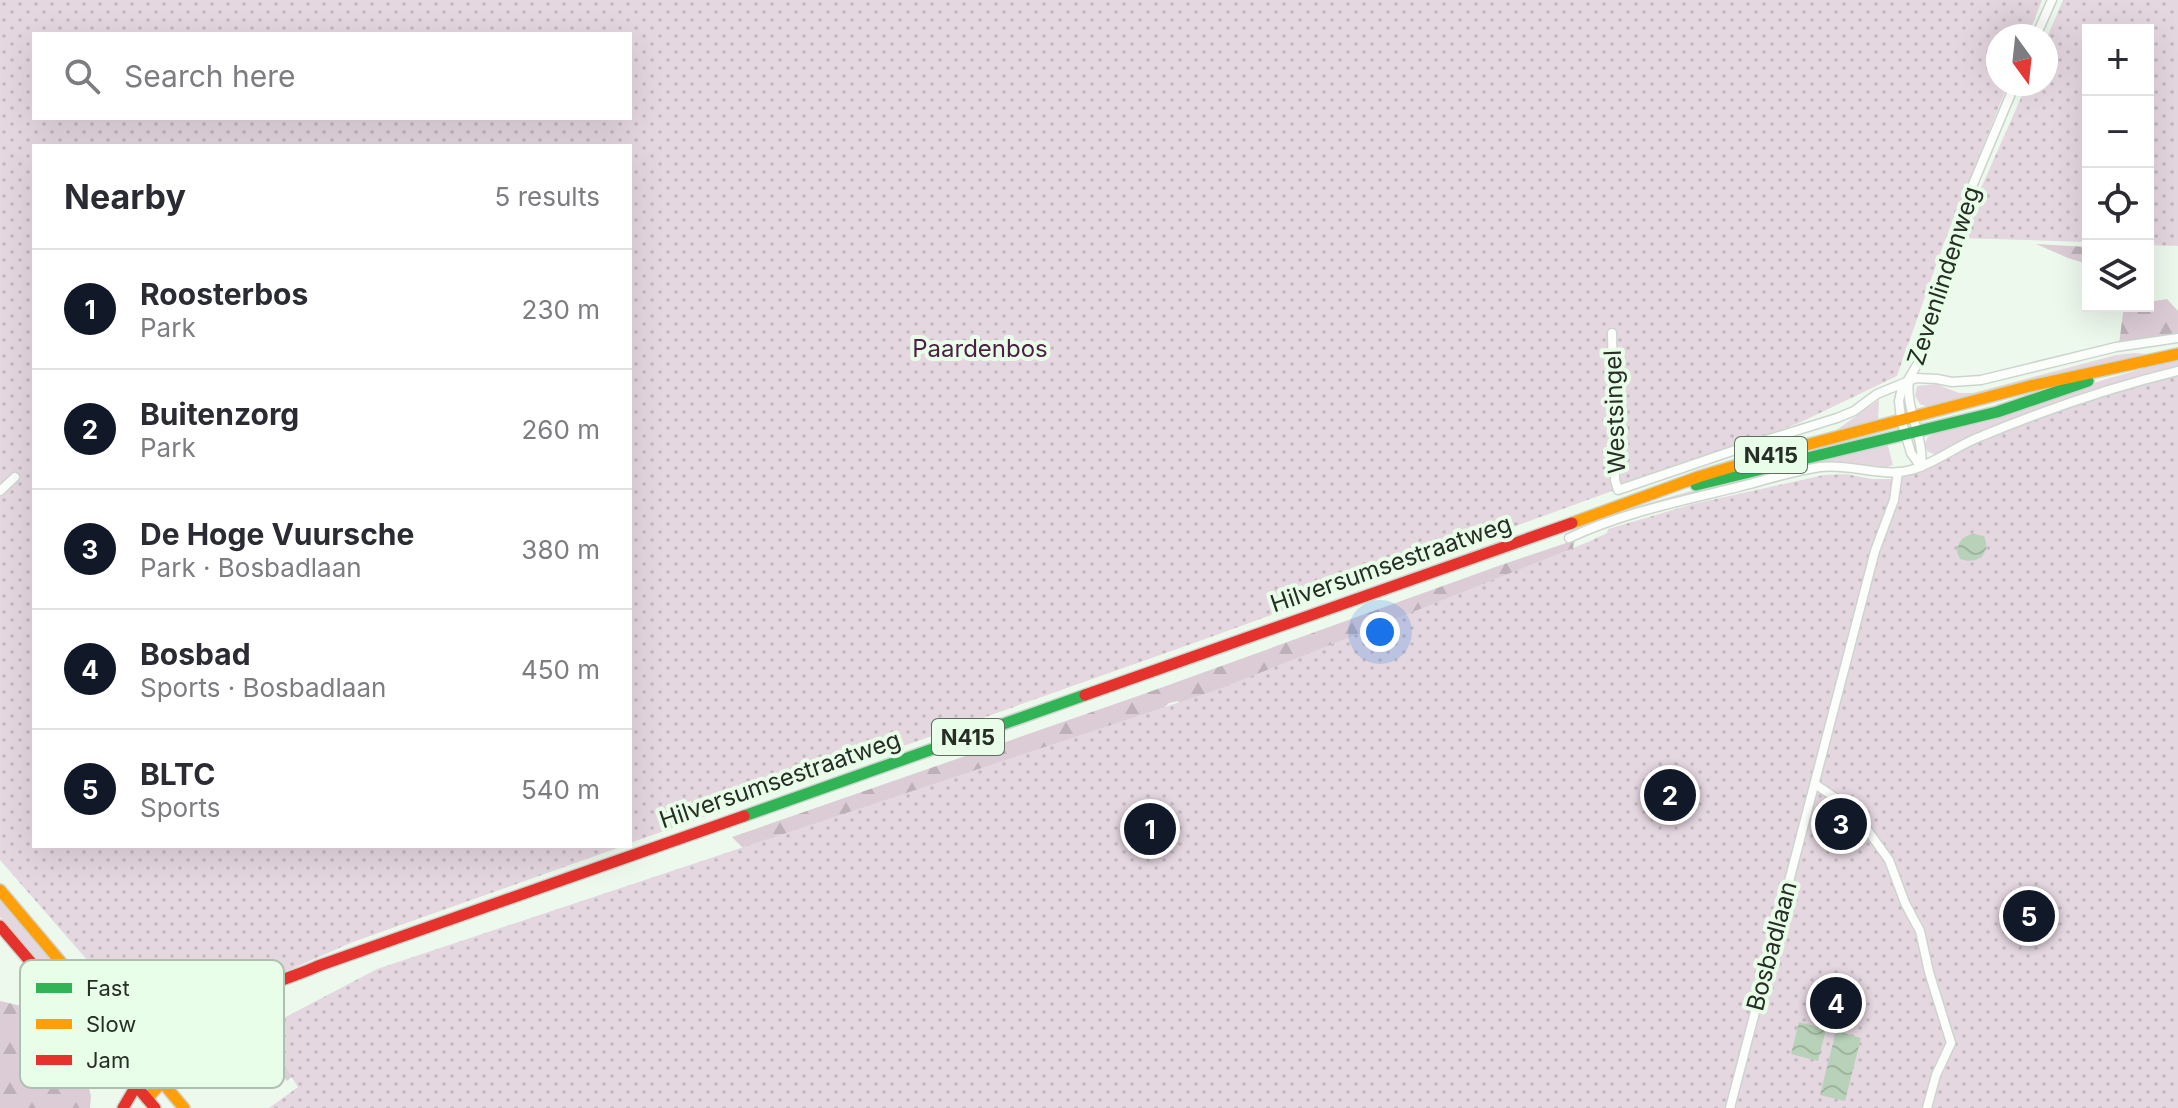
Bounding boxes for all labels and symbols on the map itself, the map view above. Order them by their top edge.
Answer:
north arrow [1986,24,2058,96]
street label: Zevenlindenweg [1901,183,1986,369]
park label: Paardenbos [912,334,1048,363]
street label: Westsingel [1598,350,1631,474]
road number: N415 [1735,437,1807,473]
street label: Hilversumsestraatweg [1267,509,1515,618]
your location [1360,612,1400,652]
road number: N415 [932,719,1004,755]
street label: Hilversumsestraatweg [656,725,904,834]
pin: 2 [1644,765,1696,825]
pin: 3 [1815,794,1867,854]
pin: 1 [1124,799,1176,859]
street label: Bosbadlaan [1740,878,1803,1014]
pin: 5 [2003,886,2055,946]
legend [20,960,284,1088]
pin: 4 [1810,973,1862,1033]
text: Fast [86,975,130,1001]
text: Slow [86,1011,136,1037]
text: Jam [86,1047,130,1073]

